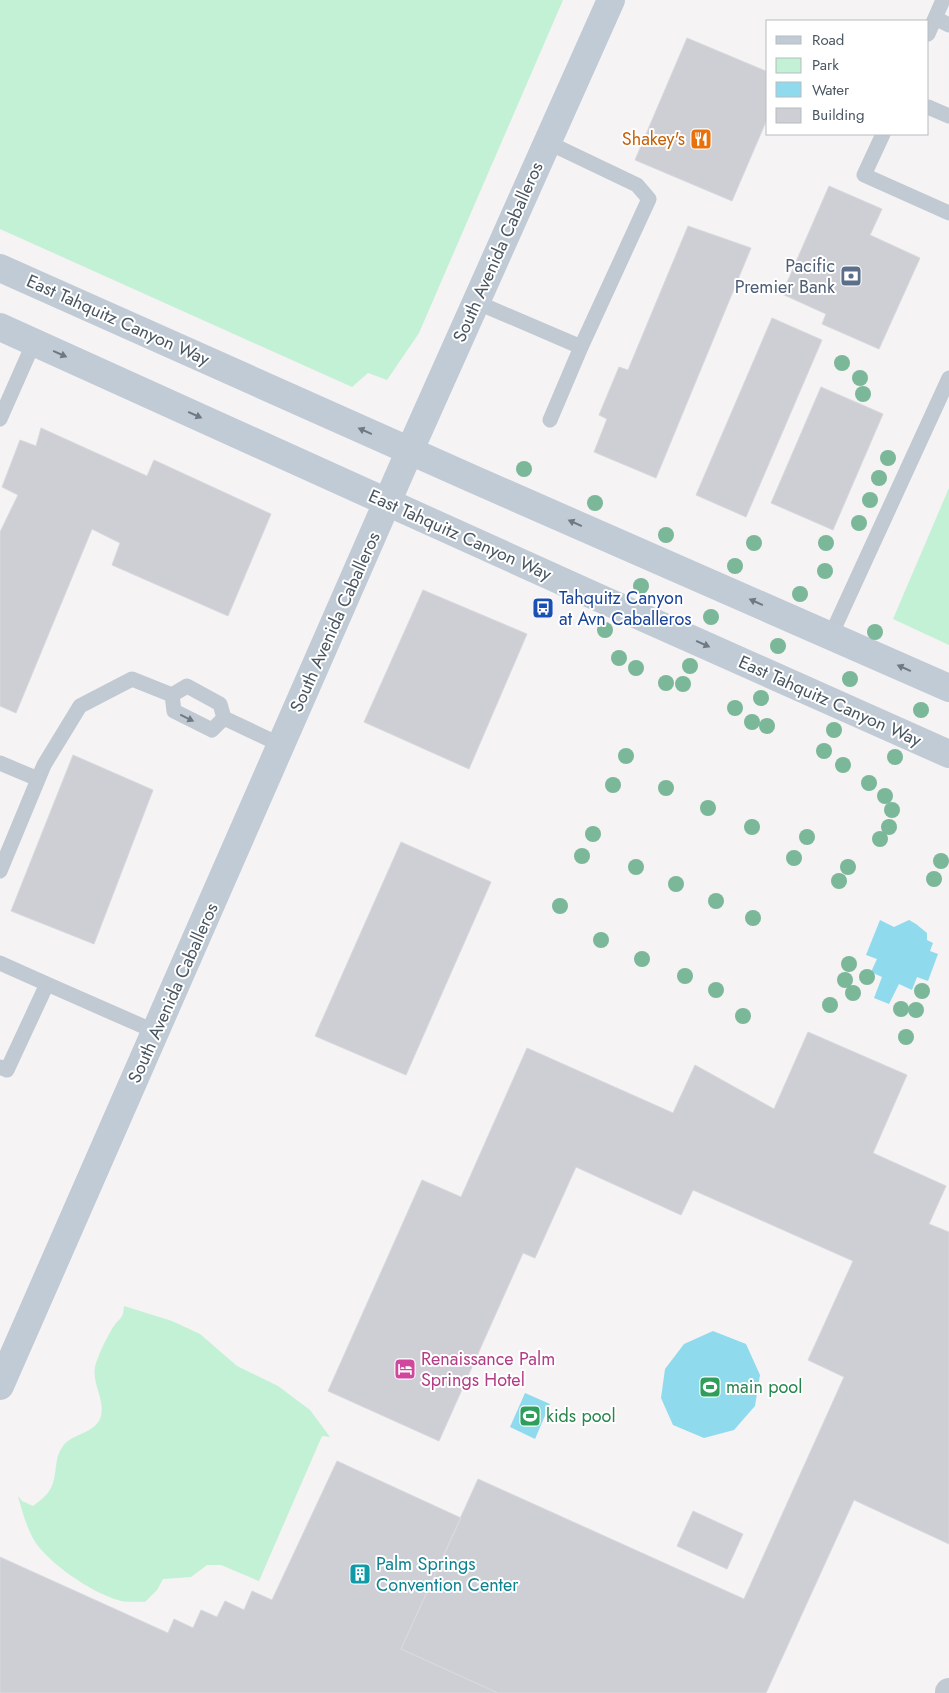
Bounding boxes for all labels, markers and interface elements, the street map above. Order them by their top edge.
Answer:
legend [766,20,929,135]
text: Road [812,29,844,51]
text: Park [812,54,839,76]
text: Water [812,79,850,101]
text: Building [812,104,864,126]
place label: Shakey's [622,126,685,152]
restaurant icon: Shakey's [689,127,713,151]
street label: South Avenida Caballeros [446,158,550,346]
place label: Pacific Premier Bank [735,253,835,300]
bank icon: Pacific Premier Bank [839,264,863,288]
street label: East Tahquitz Canyon Way [22,268,214,372]
one-way arrow [53,351,67,359]
one-way arrow [188,411,202,419]
one-way arrow [358,426,372,434]
street label: East Tahquitz Canyon Way [364,483,556,587]
one-way arrow [568,519,582,527]
street label: South Avenida Caballeros [283,528,387,716]
place label: Tahquitz Canyon at Avn Caballeros [559,585,692,632]
bus stop icon: Tahquitz Canyon at Avn Caballeros [531,596,555,620]
one-way arrow [749,598,763,606]
one-way arrow [696,641,710,649]
street label: East Tahquitz Canyon Way [734,649,926,753]
one-way arrow [897,663,911,671]
one-way arrow [180,714,195,722]
street label: South Avenida Caballeros [121,899,225,1087]
place label: Renaissance Palm Springs Hotel [421,1346,555,1393]
hotel icon: Renaissance Palm Springs Hotel [393,1357,417,1381]
place label: main pool [726,1374,802,1400]
sports icon: main pool [698,1375,722,1399]
place label: kids pool [546,1403,616,1429]
sports icon: kids pool [518,1404,542,1428]
place label: Palm Springs Convention Center [376,1551,519,1598]
building icon: Palm Springs Convention Center [348,1562,372,1586]

